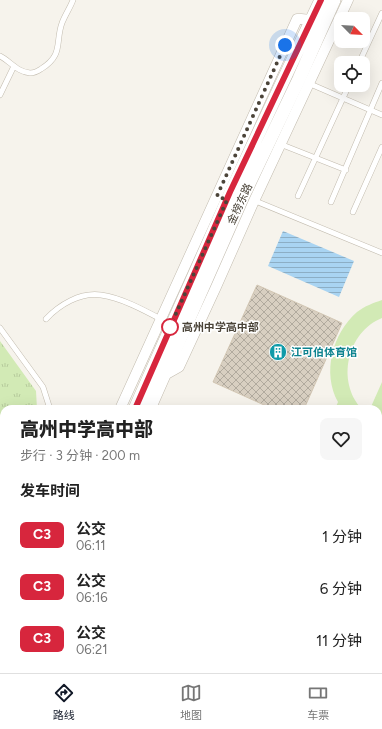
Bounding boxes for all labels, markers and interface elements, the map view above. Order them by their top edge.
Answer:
north arrow [334,12,370,48]
map controls [334,12,370,92]
your location [275,35,295,55]
button: locate [334,56,370,92]
street label: 金榜东路 [225,181,255,227]
marker: 高州中学高中部 [161,318,179,336]
place label: 高州中学高中部 [182,321,259,334]
building icon: 江可伯体育馆 [268,342,288,362]
place label: 江可伯体育馆 [291,346,357,359]
text: 高州中学高中部 [20,418,153,441]
button: heart [320,418,362,460]
text: 步行 · 3 分钟 · 200 m [20,448,140,463]
text: 发车时间 [20,482,80,500]
text: 公交 [76,520,106,538]
text: C3 [33,526,51,543]
text: 1 分钟 [322,528,362,546]
text: 06:11 [76,538,106,553]
text: 公交 [76,572,106,590]
text: C3 [33,578,51,595]
text: 6 分钟 [320,580,362,598]
text: 06:16 [76,590,108,605]
text: 公交 [76,624,106,642]
text: C3 [33,630,51,647]
text: 11 分钟 [316,632,362,650]
text: 06:21 [76,642,108,657]
tab: 路线 [53,682,75,722]
tab: 地图 [180,682,202,722]
tab: 车票 [307,682,329,722]

